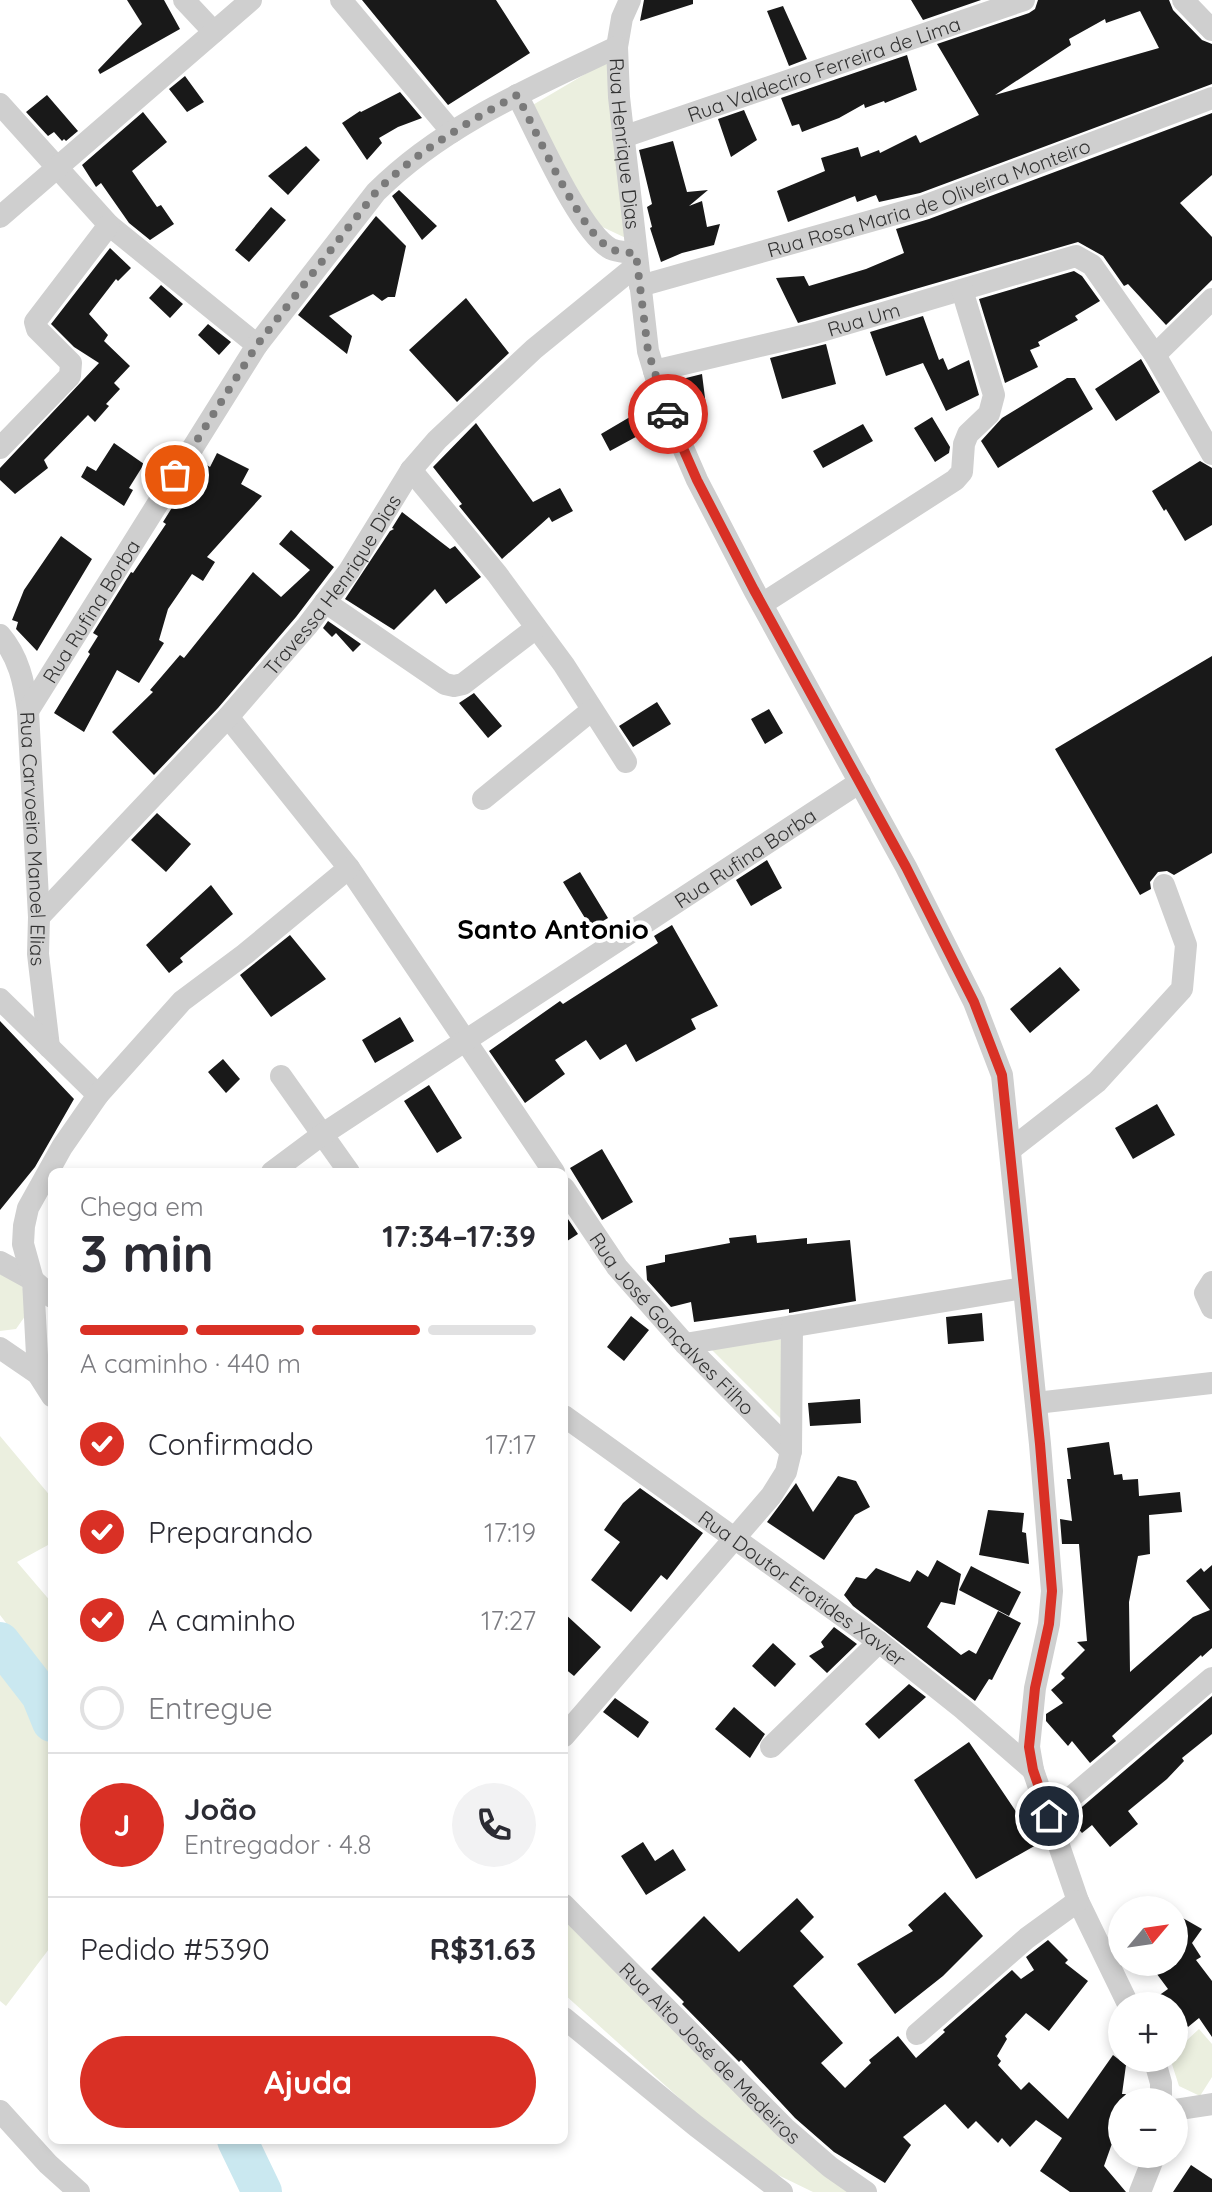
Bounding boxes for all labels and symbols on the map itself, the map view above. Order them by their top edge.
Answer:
street label: Rua Valdeciro Ferreira de Lima [684,10,963,127]
street label: Rua Henrique Dias [605,57,646,230]
street label: Rua Rosa Maria de Oliveira Monteiro [764,132,1094,262]
street label: Rua Um [824,296,903,341]
courier [628,374,708,454]
pin [141,441,209,509]
street label: Travessa Henrique Dias [258,489,406,680]
street label: Rua Rufina Borba [36,535,145,687]
street label: Rua Carvoeiro Manoel Elias [16,711,52,967]
street label: Rua Rufina Borba [669,802,820,913]
district label: Santo Antonio [457,911,649,946]
street label: Rua José Gonçalves Filho [585,1227,760,1420]
street label: Rua Doutor Erotides Xavier [694,1504,912,1672]
pin [1015,1782,1083,1850]
north arrow [1108,1896,1188,1976]
street label: Rua Alto José de Medeiros [615,1956,806,2149]

